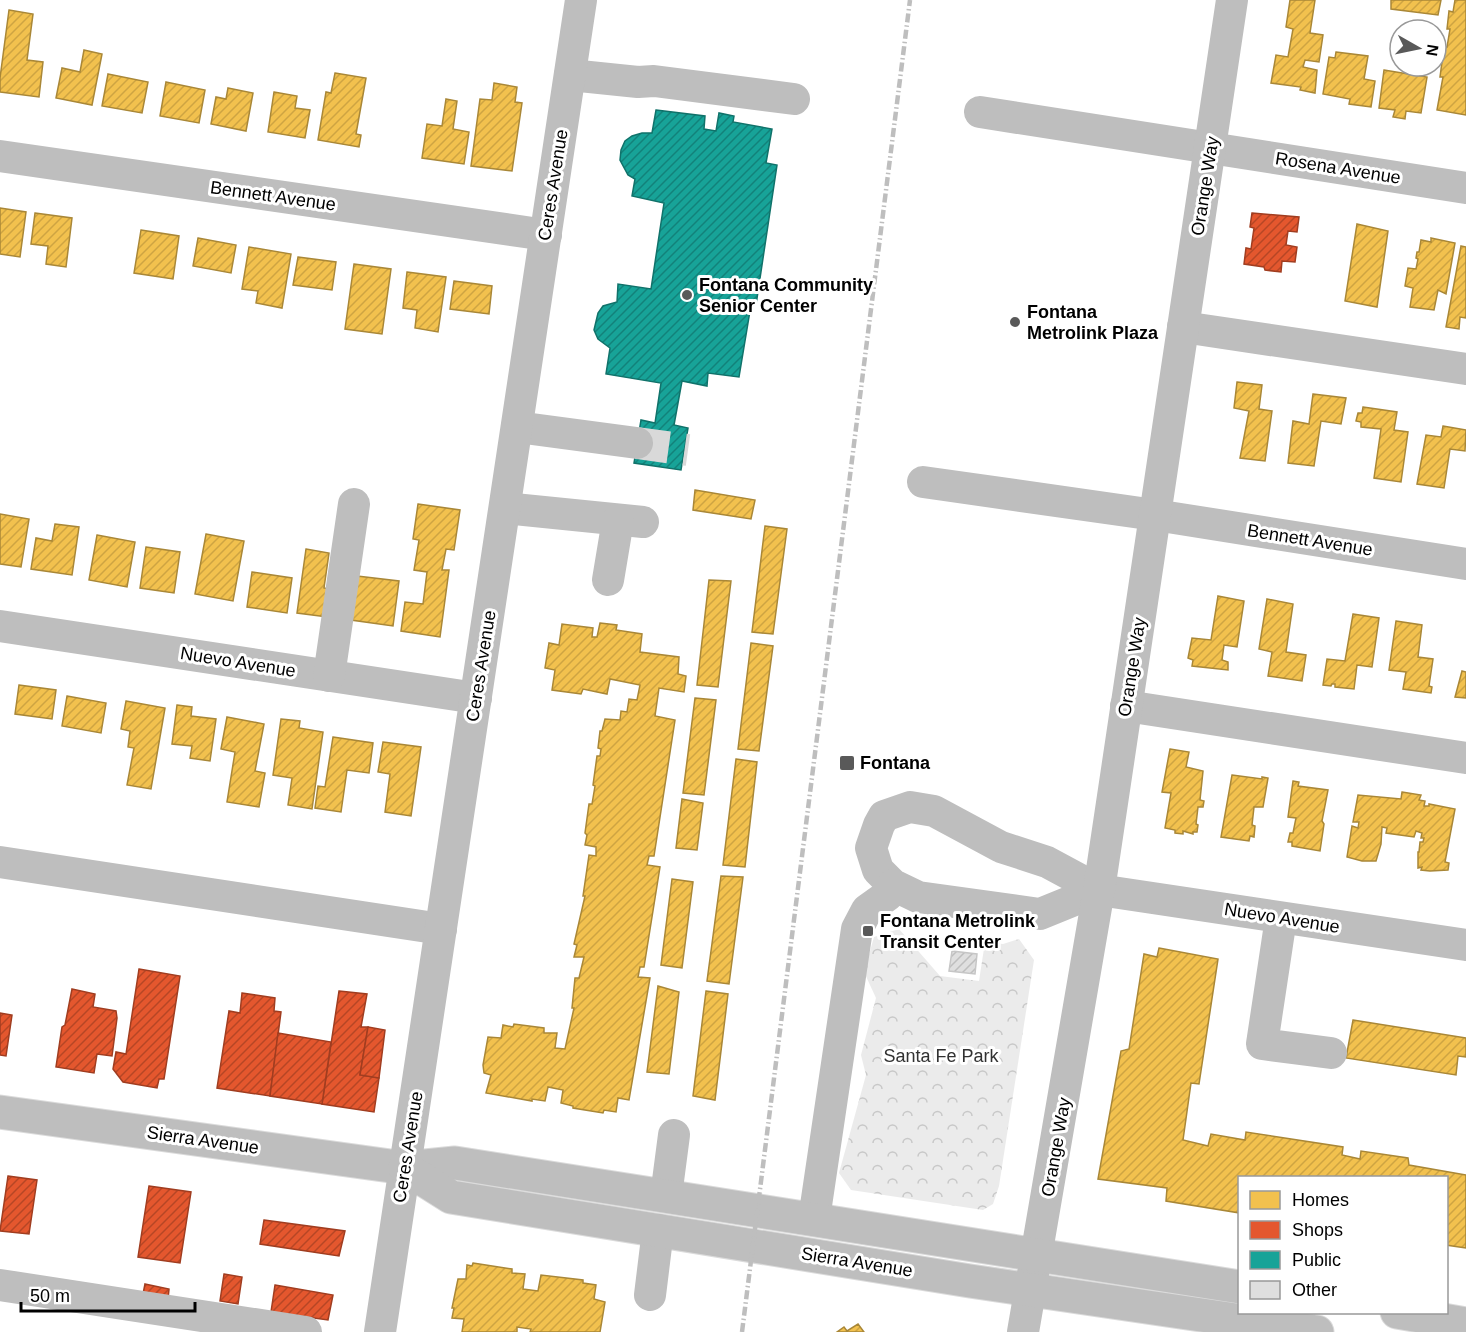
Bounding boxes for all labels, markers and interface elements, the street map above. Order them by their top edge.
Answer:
north arrow [1388,18,1448,78]
text: N [1423,43,1442,57]
street label: Ceres Avenue [534,128,572,242]
street label: Orange Way [1187,135,1223,237]
street label: Rosena Avenue [1274,148,1402,188]
street label: Bennett Avenue [209,177,337,215]
place label: Fontana Community Senior Center [699,275,873,316]
marker: Fontana Community Senior Center [680,288,694,302]
place label: Fontana Metrolink Plaza [1027,302,1159,343]
marker: Fontana Metrolink Plaza [1008,315,1022,329]
street label: Bennett Avenue [1246,520,1374,560]
street label: Ceres Avenue [462,609,500,723]
street label: Orange Way [1114,616,1150,718]
street label: Nuevo Avenue [179,643,297,681]
place label: Fontana [860,753,931,773]
marker: Fontana [838,754,856,772]
street label: Nuevo Avenue [1223,899,1341,937]
place label: Fontana Metrolink Transit Center [880,911,1036,952]
marker: Fontana Metrolink Transit Center [861,924,875,938]
park label: Santa Fe Park [883,1046,1000,1066]
street label: Ceres Avenue [389,1090,427,1204]
street label: Orange Way [1037,1096,1075,1198]
street label: Sierra Avenue [146,1122,260,1158]
legend [1238,1176,1448,1314]
text: Homes [1292,1190,1349,1210]
text: Shops [1292,1220,1343,1240]
street label: Sierra Avenue [800,1243,914,1281]
text: Public [1292,1250,1341,1270]
scale bar [21,1275,195,1313]
text: Other [1292,1280,1337,1300]
text: 50 m [30,1286,70,1306]

